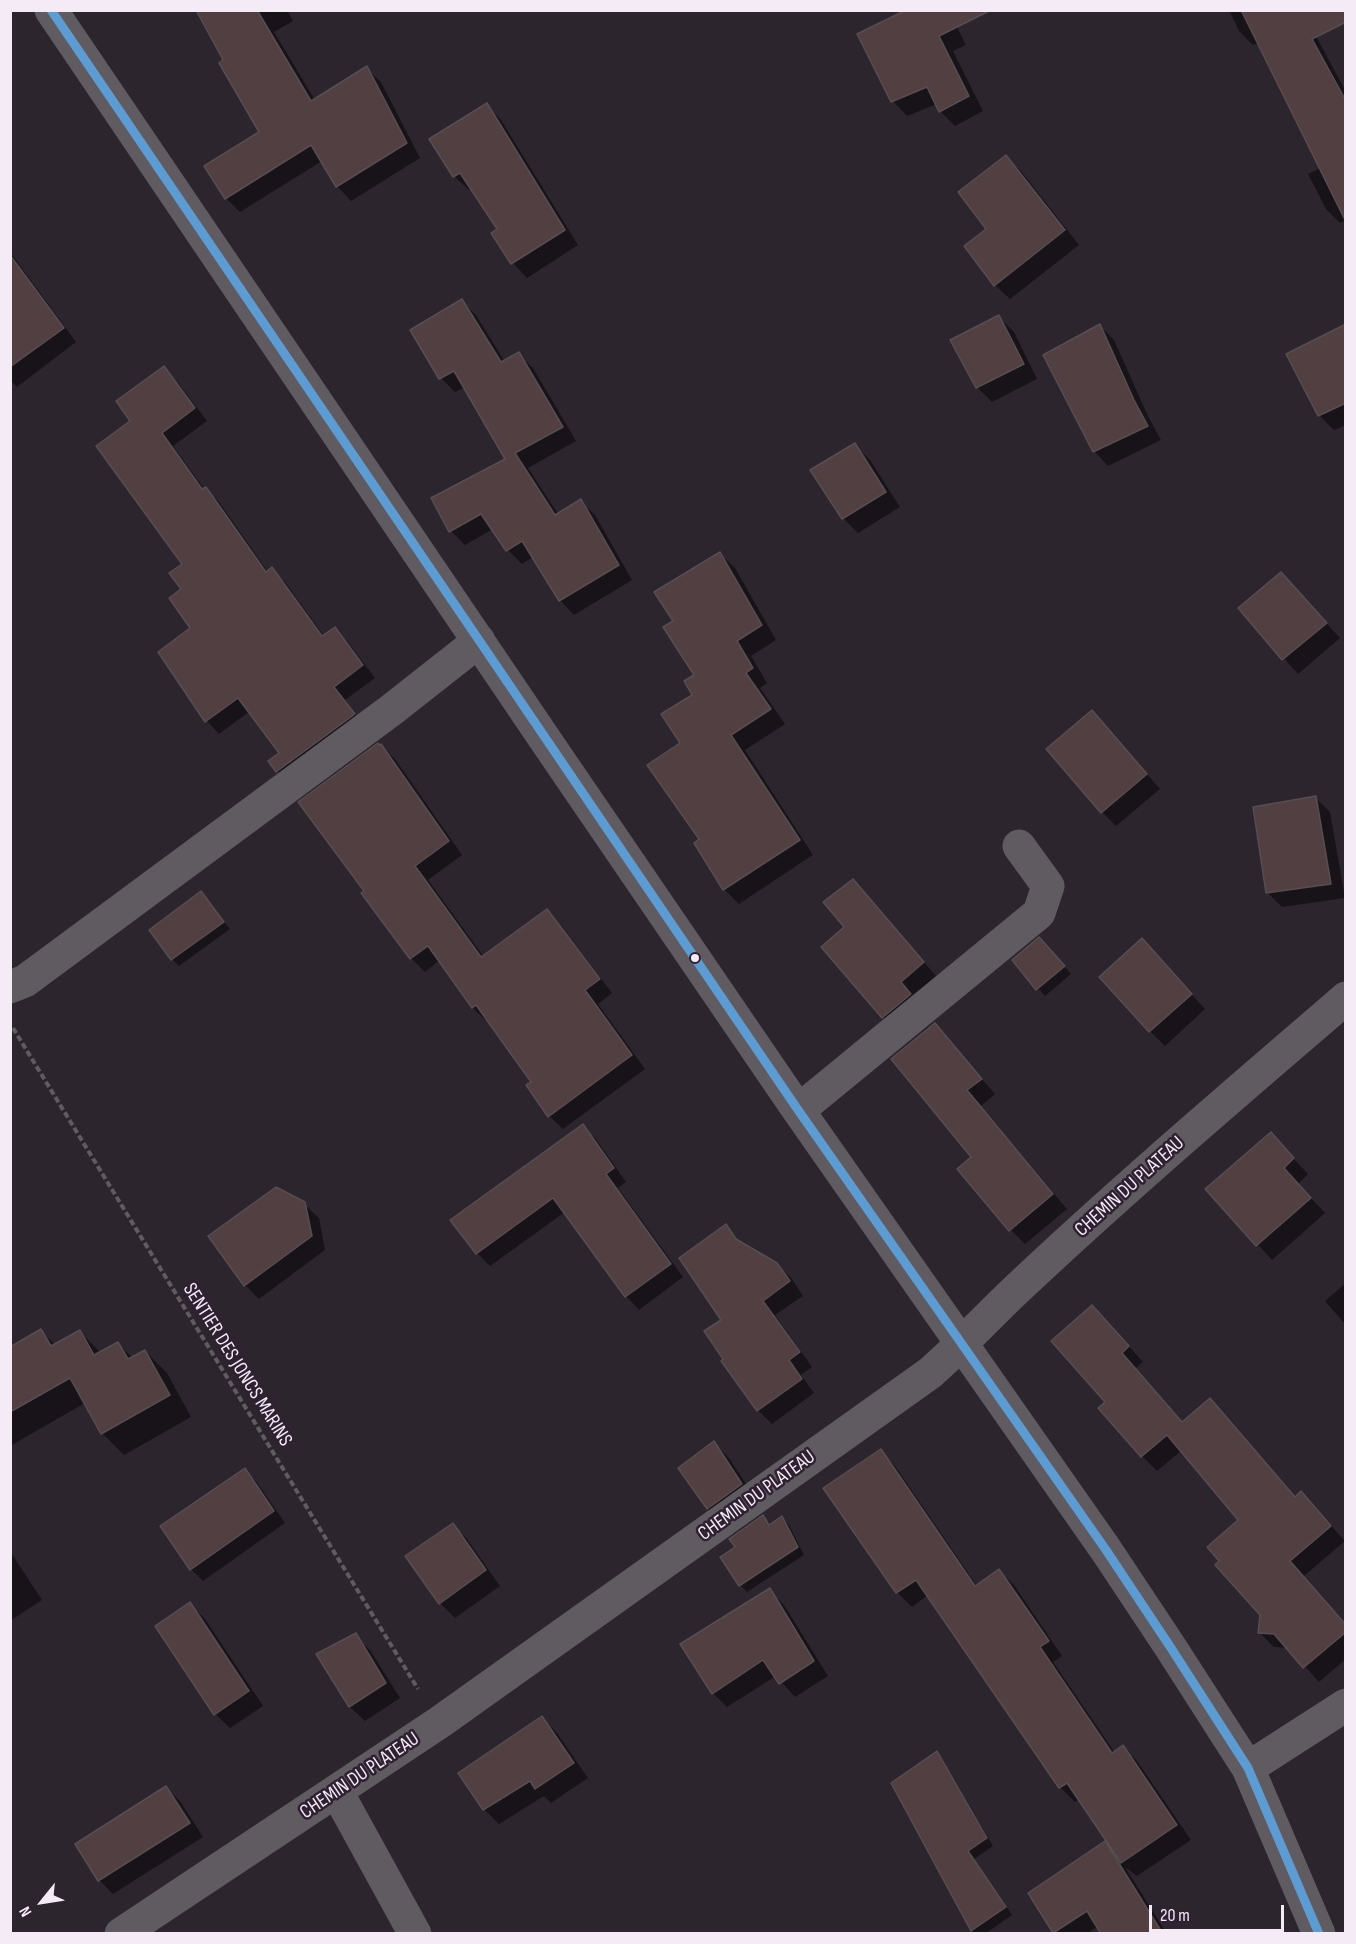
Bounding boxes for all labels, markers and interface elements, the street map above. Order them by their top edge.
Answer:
unlabelled marker [689,952,701,964]
street label: CHEMIN DU PLATEAU [1070,1132,1190,1242]
street label: SENTIER DES JONCS MARINS [177,1279,297,1451]
street label: CHEMIN DU PLATEAU [694,1446,820,1546]
street label: CHEMIN DU PLATEAU [296,1727,424,1825]
north arrow [12,1872,72,1932]
scale bar [1152,1893,1287,1931]
text: N [16,1903,36,1920]
text: 20 m [1160,1905,1190,1926]

